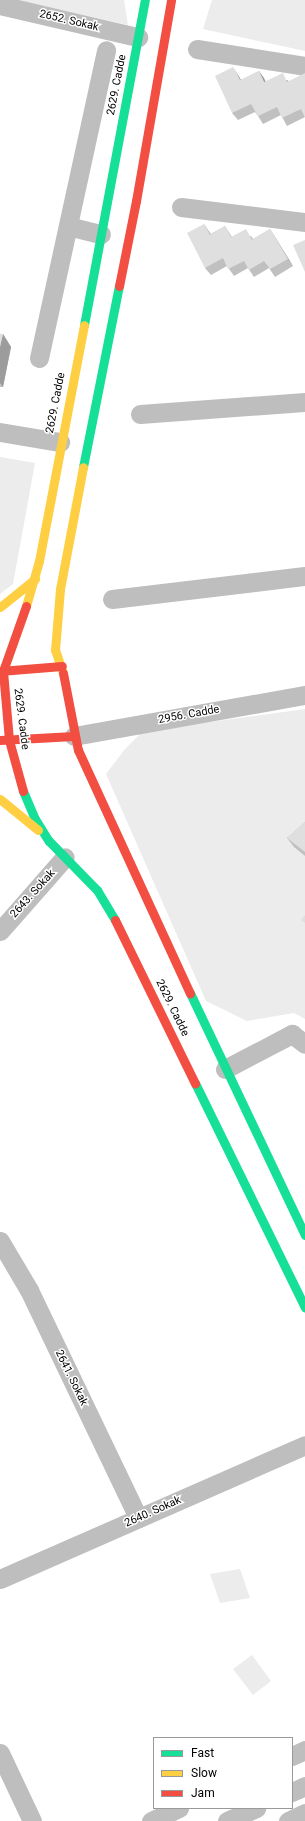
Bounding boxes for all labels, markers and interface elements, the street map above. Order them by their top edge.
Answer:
street label: 2652. Sokak [38,8,100,34]
street label: 2629. Cadde [105,53,129,117]
street label: 2629. Cadde [44,371,68,435]
street label: 2629. Cadde [11,688,31,750]
street label: 2956. Cadde [157,703,221,727]
street label: 2643. Sokak [8,867,58,921]
street label: 2629. Cadde [153,977,191,1039]
street label: 2641. Sokak [52,1348,90,1408]
street label: 2640. Sokak [123,1494,183,1530]
legend [153,1737,293,1809]
text: Fast [191,1746,214,1760]
text: Slow [191,1766,217,1780]
text: Jam [191,1786,215,1800]

